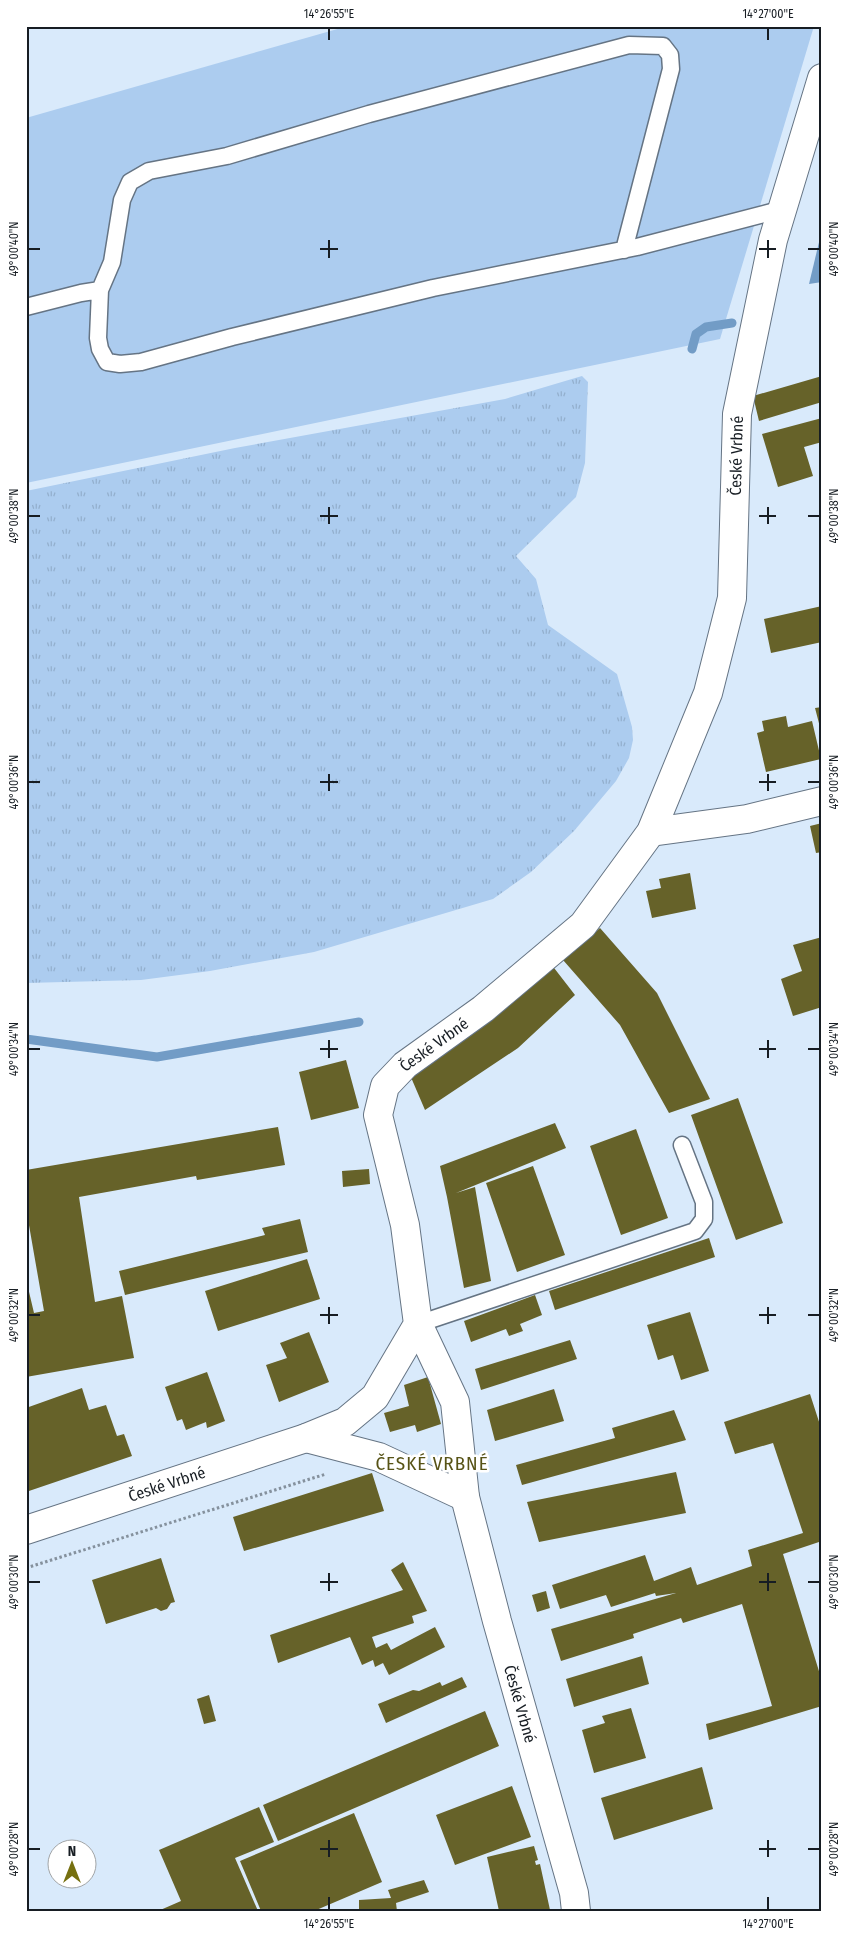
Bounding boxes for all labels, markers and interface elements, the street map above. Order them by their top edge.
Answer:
text: 14°26'55"E [304,7,355,21]
text: 14°27'00"E [742,7,794,21]
text: 49°00'40"N [7,221,21,277]
text: 49°00'40"N [827,221,841,277]
street label: České Vrbné [724,415,746,496]
text: 49°00'38"N [7,489,21,543]
text: 49°00'38"N [827,489,841,543]
text: 49°00'36"N [7,755,21,809]
text: 49°00'36"N [827,755,841,809]
street label: České Vrbné [394,1013,472,1075]
text: 49°00'34"N [7,1022,21,1076]
text: 49°00'34"N [827,1022,841,1076]
text: 49°00'32"N [7,1288,21,1342]
text: 49°00'32"N [827,1288,841,1342]
district label: ČESKÉ VRBNÉ [375,1452,489,1475]
street label: České Vrbné [125,1462,208,1505]
text: 49°00'30"N [7,1554,21,1610]
text: 49°00'30"N [827,1554,841,1610]
street label: České Vrbné [500,1662,541,1745]
text: 49°00'28"N [7,1822,21,1876]
text: 49°00'28"N [827,1822,841,1876]
north arrow [48,1840,98,1890]
text: N [68,1843,76,1860]
text: 14°26'55"E [304,1917,355,1931]
text: 14°27'00"E [742,1917,794,1931]

